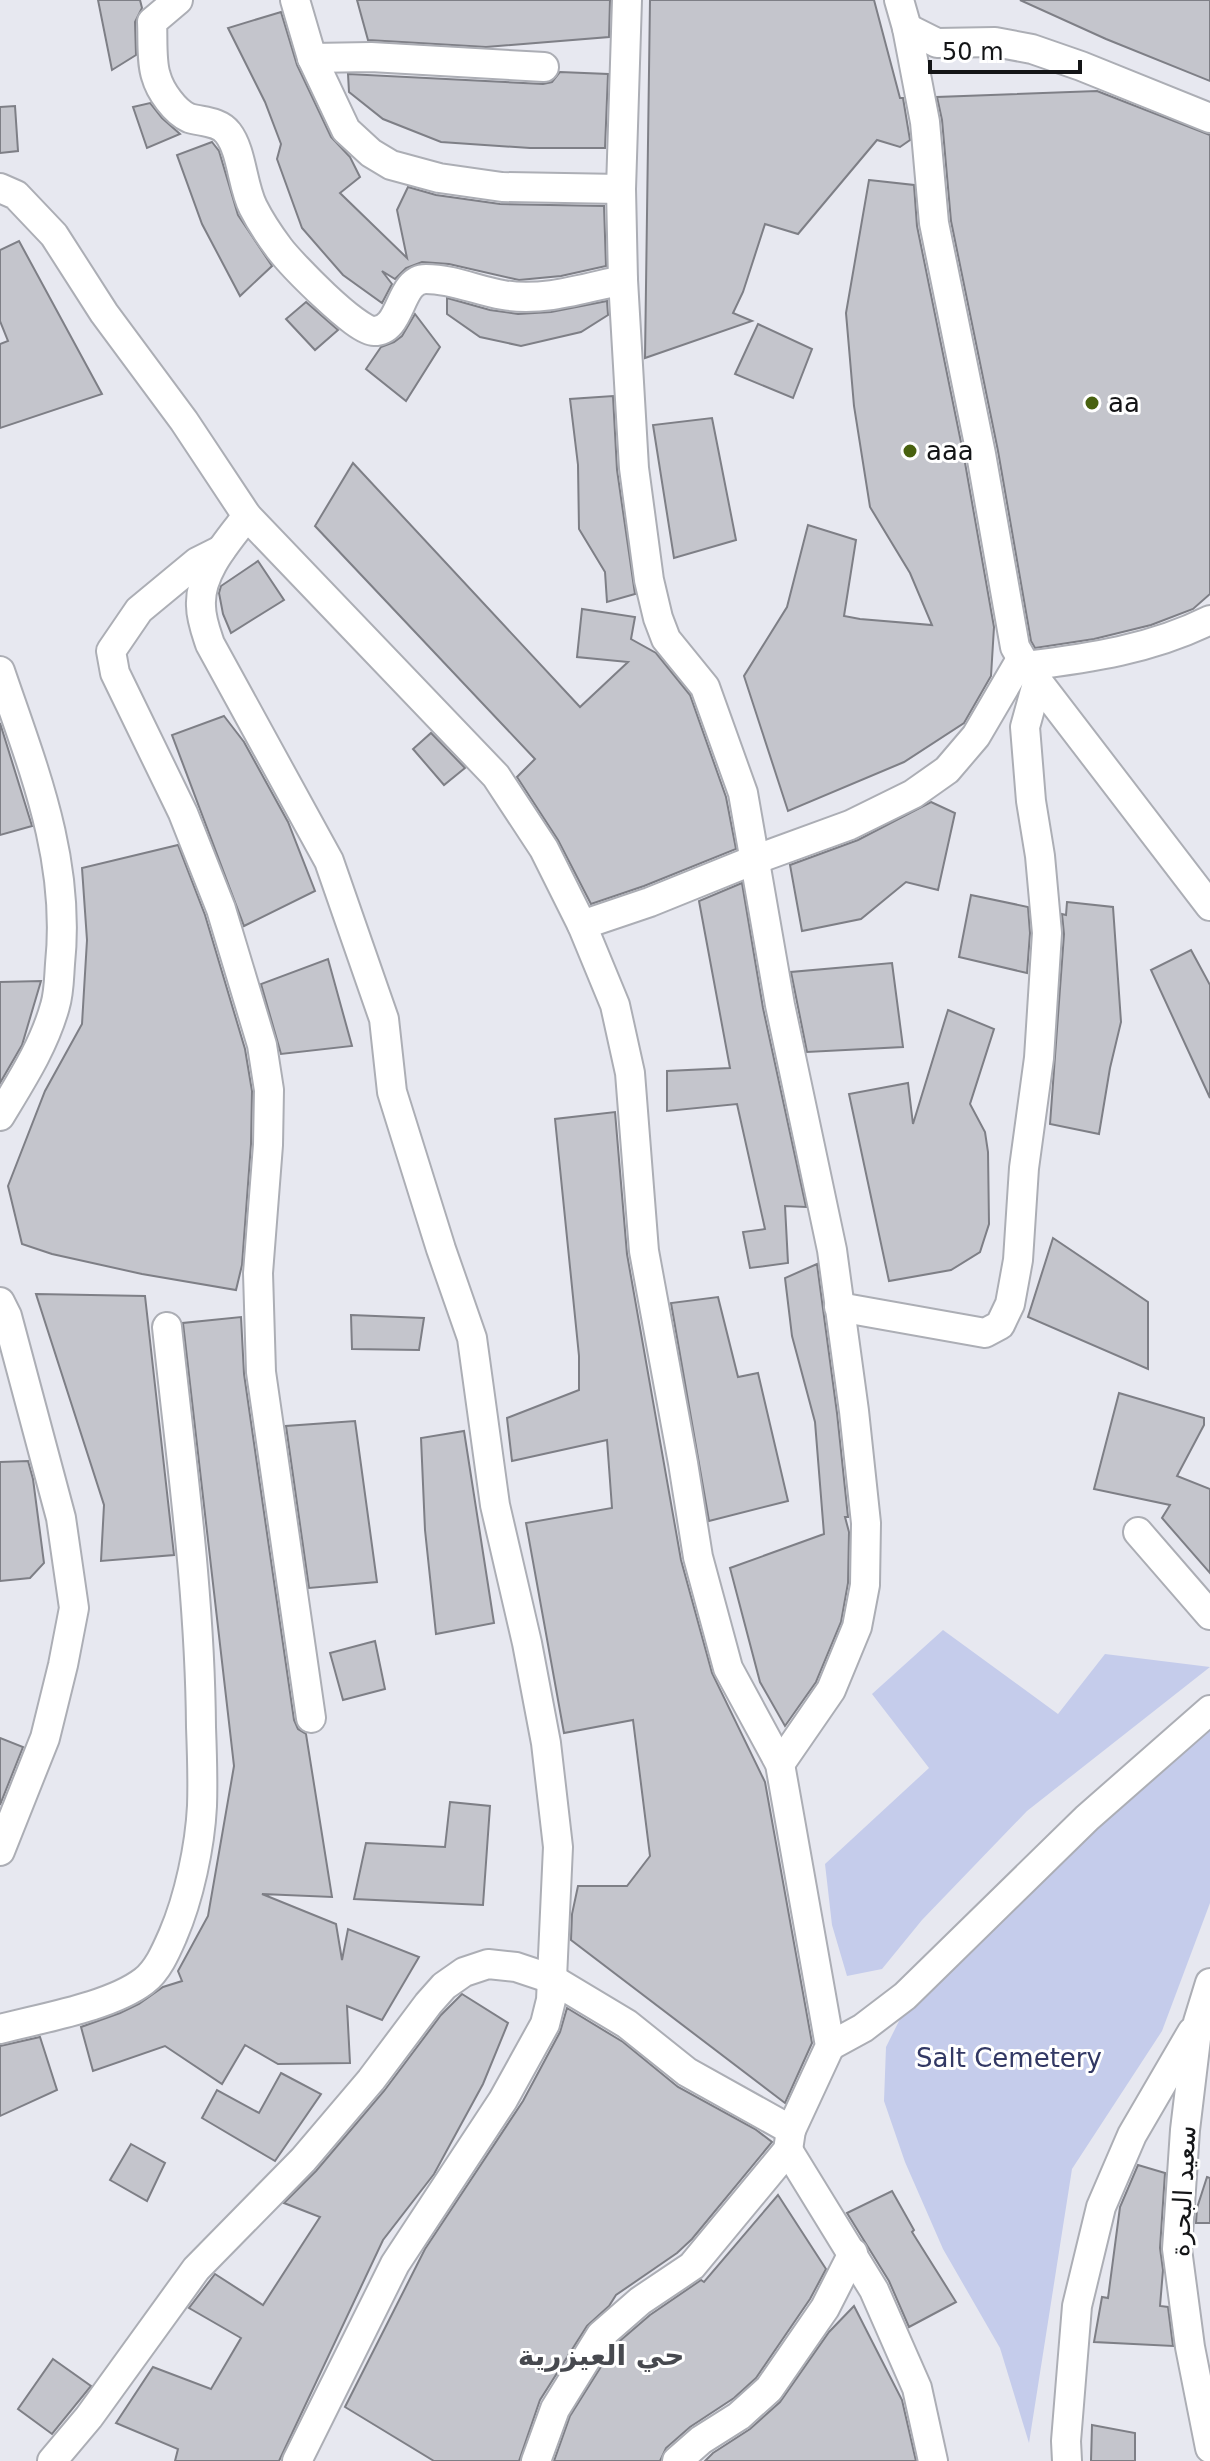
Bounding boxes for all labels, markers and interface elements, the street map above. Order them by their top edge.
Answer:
scale bar [930,24,1080,74]
text: 50 m [942,38,1004,66]
place label: aa [1108,388,1140,418]
marker: aa [1083,394,1101,412]
place label: aaa [926,436,974,466]
marker: aaa [901,442,919,460]
park label: Salt Cemetery [916,2043,1102,2073]
street label: سعيد البحرة [1165,2124,1202,2258]
district label: حي العيزرية [518,2339,684,2372]

